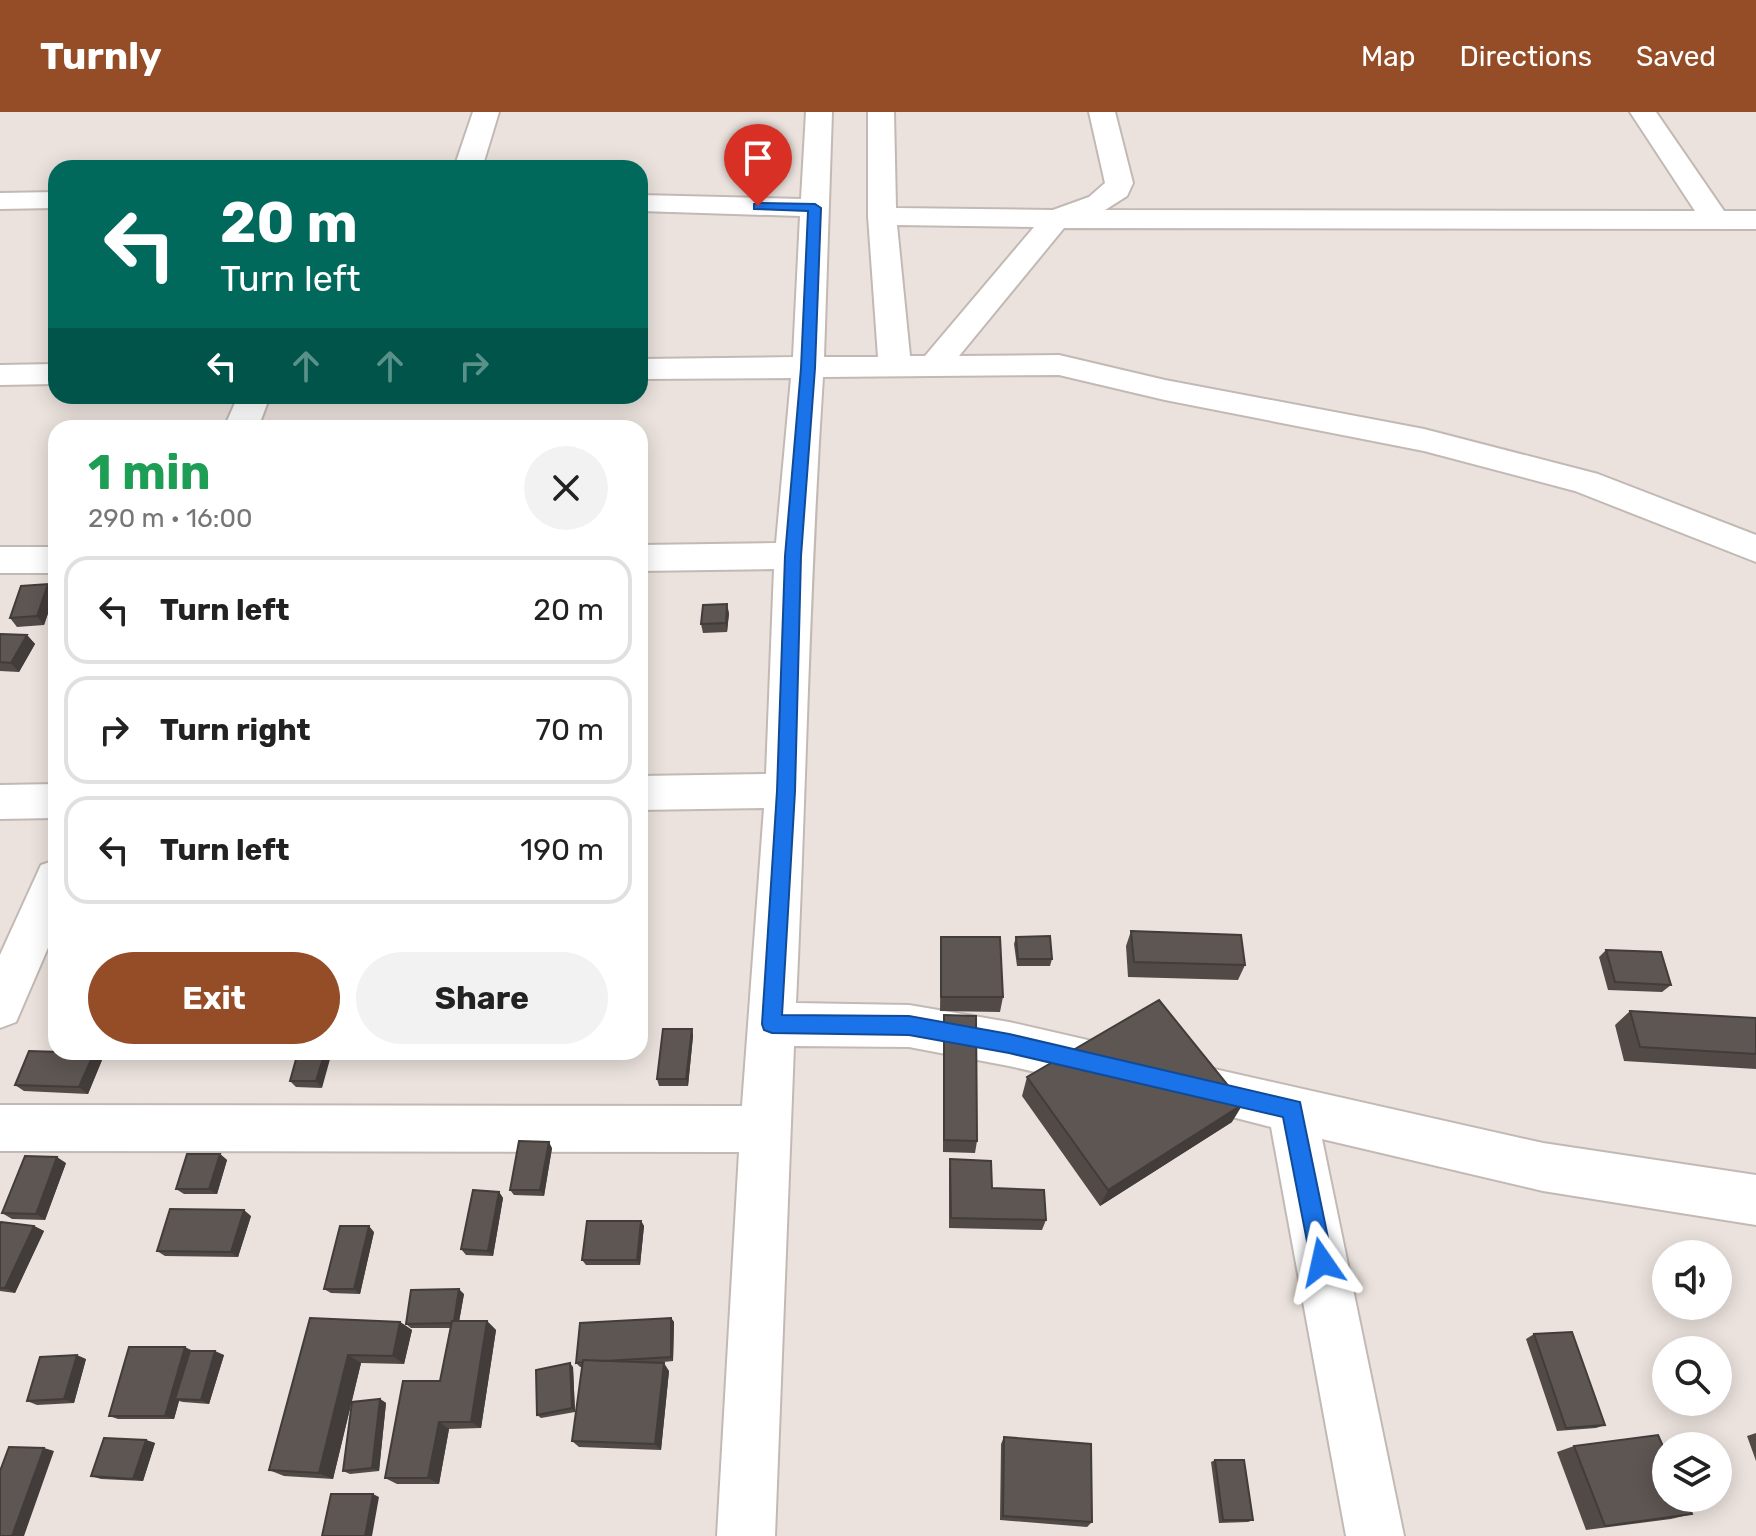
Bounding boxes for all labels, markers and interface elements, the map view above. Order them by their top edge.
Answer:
text: Turnly [40,33,162,79]
text: Map [1361,40,1415,73]
text: Directions [1459,40,1592,73]
text: Saved [1636,40,1716,73]
pin [724,124,792,206]
icon: arrive [736,136,780,180]
text: 20 m [220,190,358,256]
icon: left [88,192,192,296]
text: Turn left [220,257,361,300]
icon: left [200,344,244,388]
icon: ahead [284,344,328,388]
icon: ahead [368,344,412,388]
icon: right [452,344,496,388]
text: 1 min [88,444,211,501]
button: close [524,446,608,530]
text: 290 m · 16:00 [88,503,252,534]
icon: left [92,588,136,632]
text: Turn left [160,592,290,628]
text: 20 m [533,592,604,628]
icon: right [92,708,136,752]
text: Turn right [160,712,311,748]
text: 70 m [536,712,604,748]
icon: left [92,828,136,872]
text: Turn left [160,832,290,868]
text: 190 m [520,832,604,868]
button: Exit [88,952,340,1044]
button: Share [356,952,608,1044]
position arrow [1280,1220,1364,1304]
map controls [1652,1240,1732,1512]
button: sound [1652,1240,1732,1320]
button: search [1652,1336,1732,1416]
button: layers [1652,1432,1732,1512]

